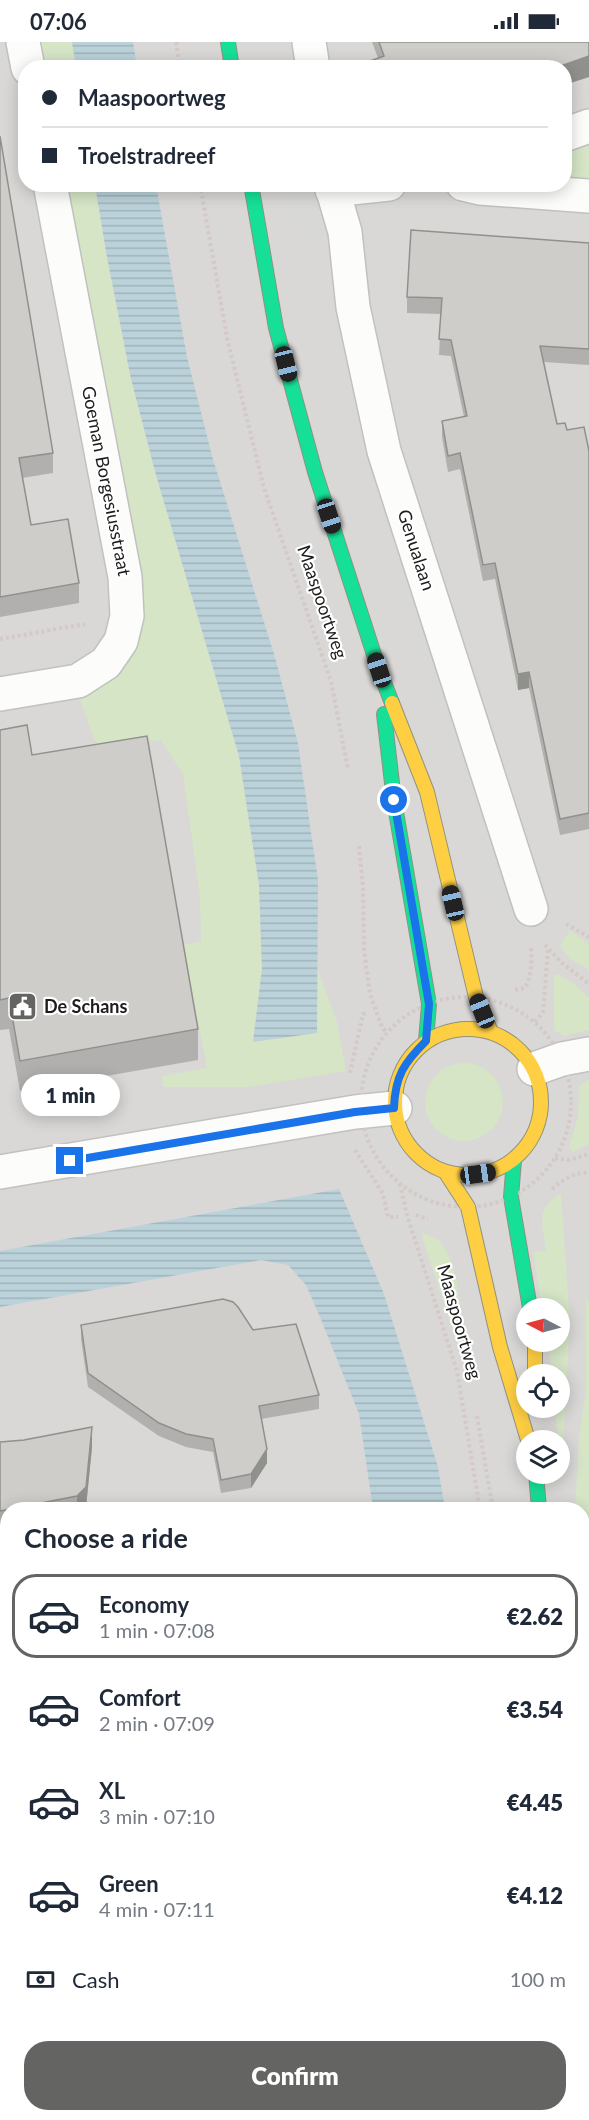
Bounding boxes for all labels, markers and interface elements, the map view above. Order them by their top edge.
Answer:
text: 07:06 [30,8,87,35]
text: Maaspoortweg [78,84,226,111]
text: Troelstradreef [78,142,215,169]
car [273,344,299,384]
street label: Goeman Borgesiusstraat [78,384,136,578]
car [315,496,343,536]
street label: Genualaan [394,506,440,593]
street label: Maaspoortweg [293,542,353,661]
car [365,650,393,690]
route start [380,786,407,813]
car [440,883,466,923]
public building icon: De Schans [7,991,39,1023]
car [467,991,497,1031]
place label: De Schans [44,995,128,1017]
callout: 1 min [20,1074,119,1116]
text: 1 min [46,1083,95,1107]
route end [56,1147,83,1174]
car [459,1163,497,1185]
street label: Maaspoortweg [433,1262,487,1382]
north arrow [516,1298,570,1352]
map controls [516,1298,570,1484]
button: locate [516,1364,570,1418]
button: layers [516,1430,570,1484]
text: Choose a ride [24,1521,188,1554]
icon: car [27,1589,81,1643]
text: Economy [99,1591,189,1618]
text: €2.62 [507,1603,563,1630]
text: 1 min · 07:08 [99,1618,215,1642]
icon: car [27,1682,81,1736]
text: Comfort [99,1684,181,1711]
text: €3.54 [507,1696,563,1723]
text: 2 min · 07:09 [99,1711,215,1735]
icon: car [27,1775,81,1829]
text: XL [99,1777,125,1804]
text: €4.45 [507,1789,563,1816]
text: 3 min · 07:10 [99,1804,215,1828]
icon: car [27,1868,81,1922]
text: Green [99,1870,159,1897]
text: €4.12 [507,1882,563,1909]
text: 4 min · 07:11 [99,1897,215,1921]
icon: cash [24,1963,57,1996]
text: Cash [72,1966,119,1993]
text: 100 m [510,1967,566,1991]
button: Confirm [24,2041,566,2110]

